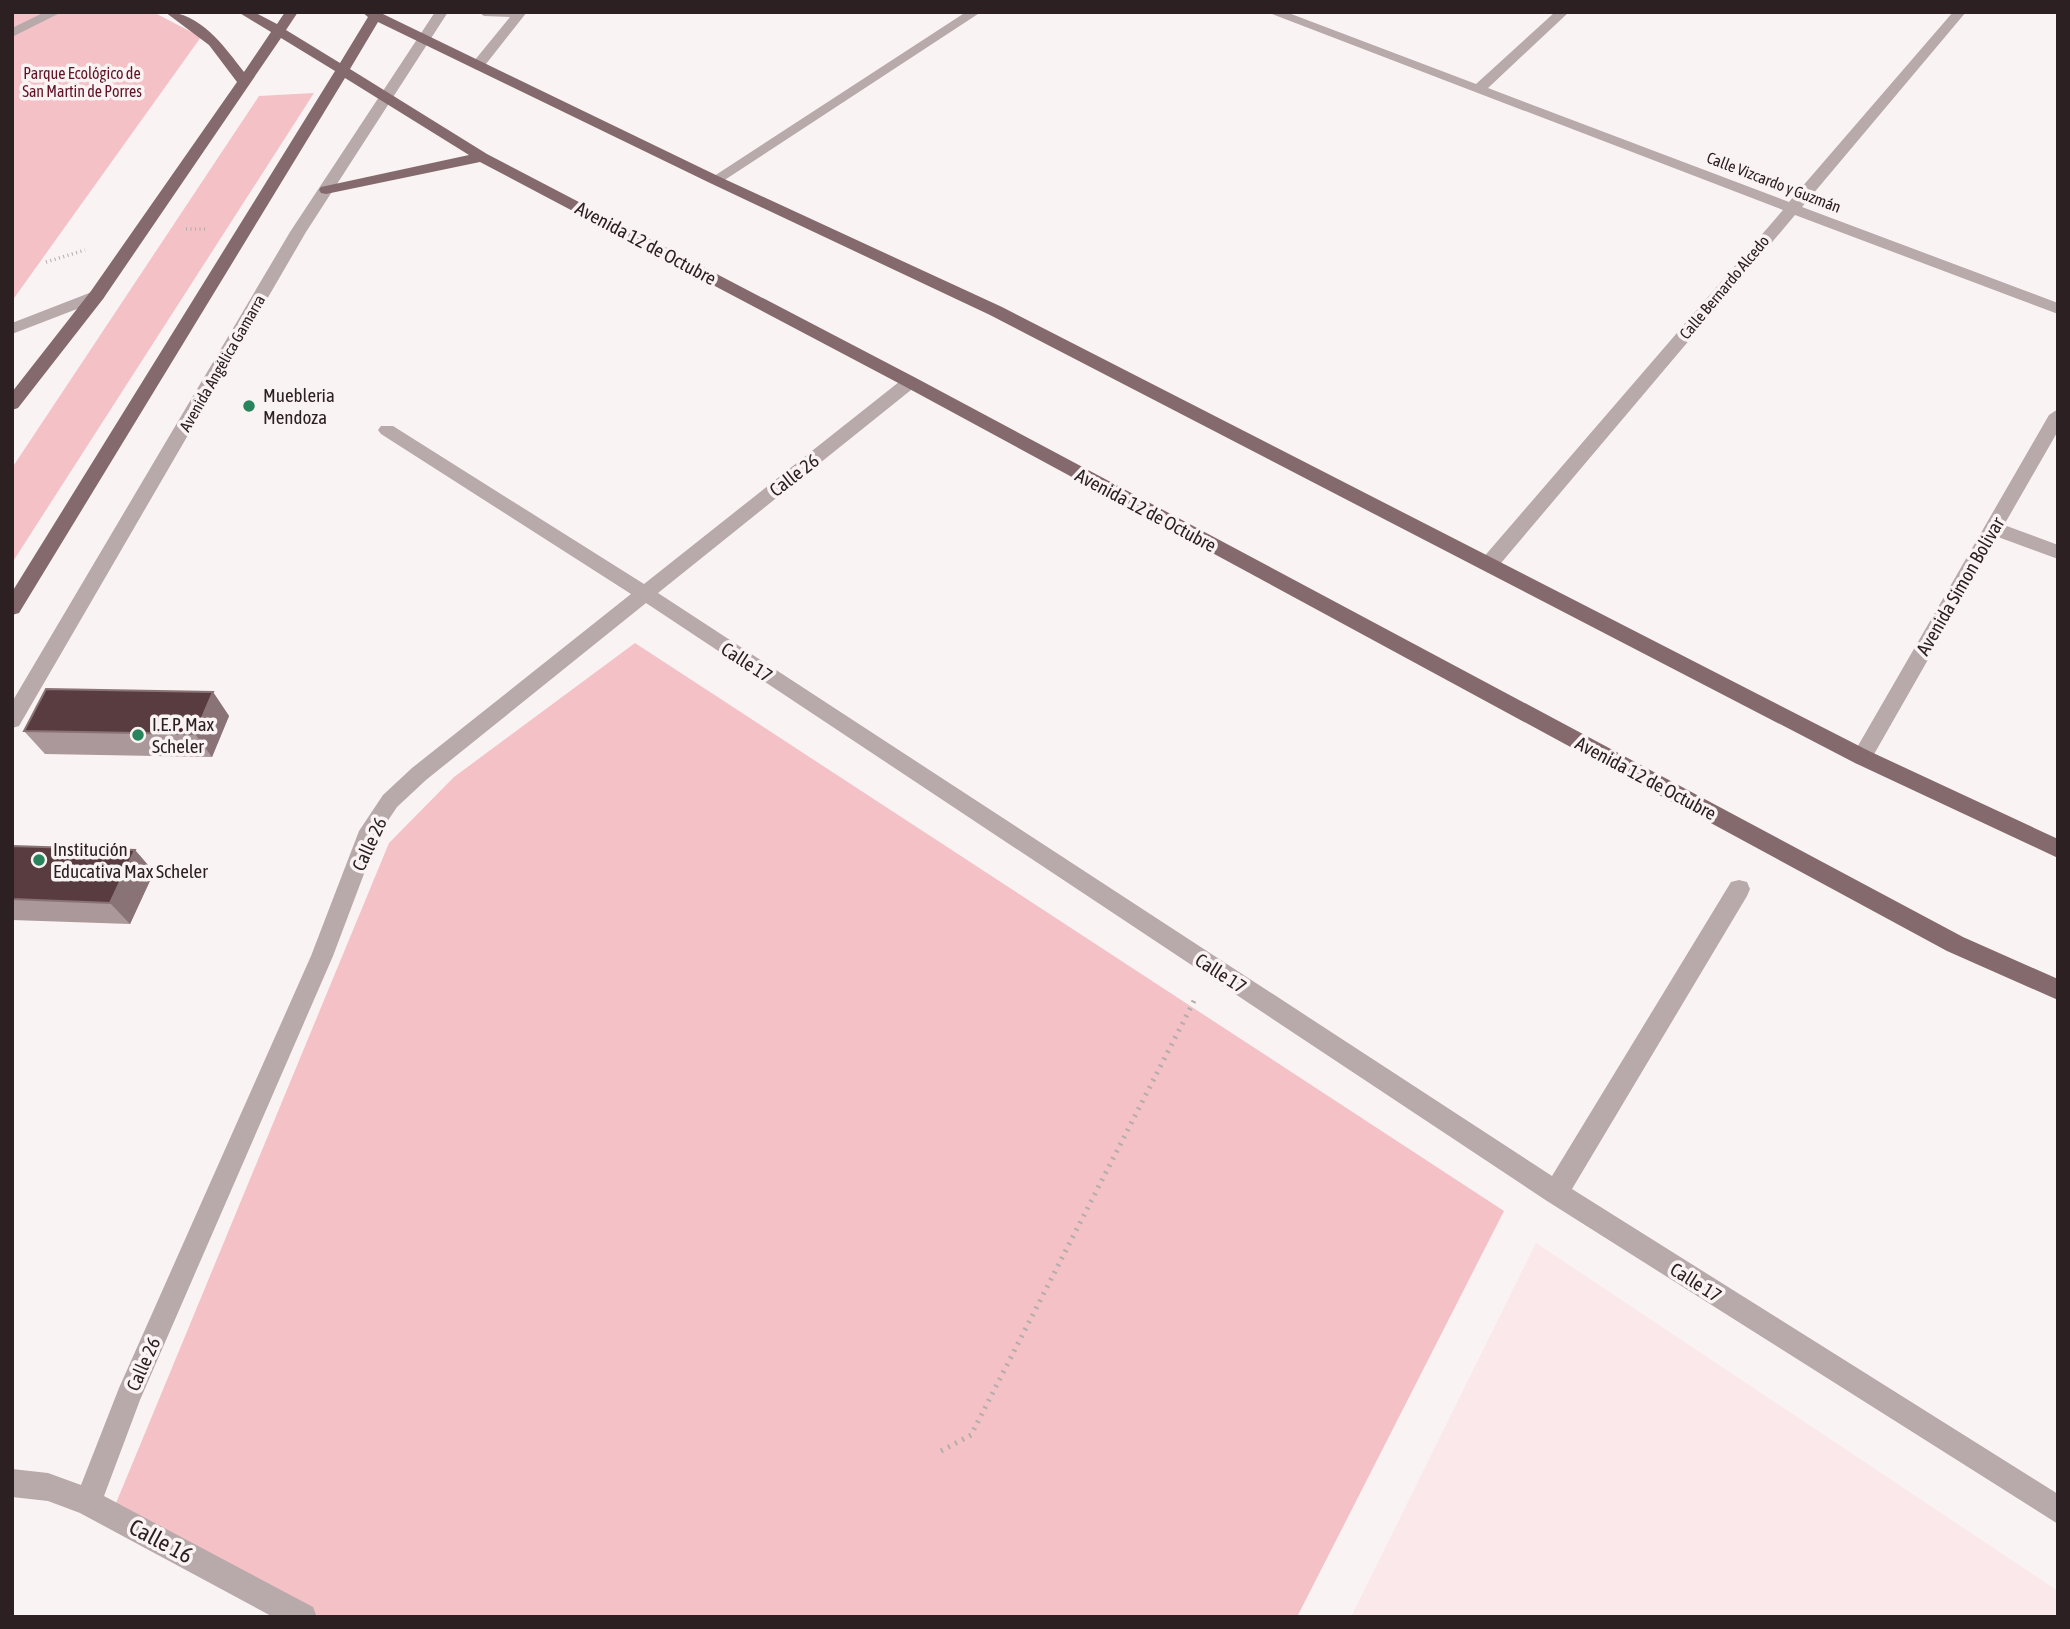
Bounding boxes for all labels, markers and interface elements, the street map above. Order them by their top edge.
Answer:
park label: Parque Ecológico de San Martin de Porres [22,64,142,100]
street label: Calle Vizcardo y Guzmán [1704,148,1844,217]
street label: Avenida 12 de Octubre [572,197,720,289]
street label: Calle Bernardo Alcedo [1676,232,1772,342]
street label: Avenida Angélica Gamarra [176,292,269,435]
place label: Muebleria Mendoza [263,384,335,428]
marker: Muebleria Mendoza [241,398,257,414]
street label: Calle 26 [765,449,823,501]
street label: Avenida 12 de Octubre [1072,464,1220,556]
street label: Avenida Simon Bolivar [1912,513,2009,659]
street label: Calle 17 [717,637,777,687]
place label: I.E.P. Max Scheler [152,713,214,757]
marker: I.E.P. Max Scheler [130,727,146,743]
street label: Avenida 12 de Octubre [1572,732,1720,824]
street label: Calle 26 [347,814,391,874]
place label: Institución Educativa Max Scheler [53,838,208,882]
marker: Institución Educativa Max Scheler [31,852,47,868]
street label: Calle 17 [1191,948,1251,998]
street label: Calle 17 [1666,1258,1726,1306]
street label: Calle 26 [121,1334,165,1394]
street label: Calle 16 [125,1514,197,1568]

